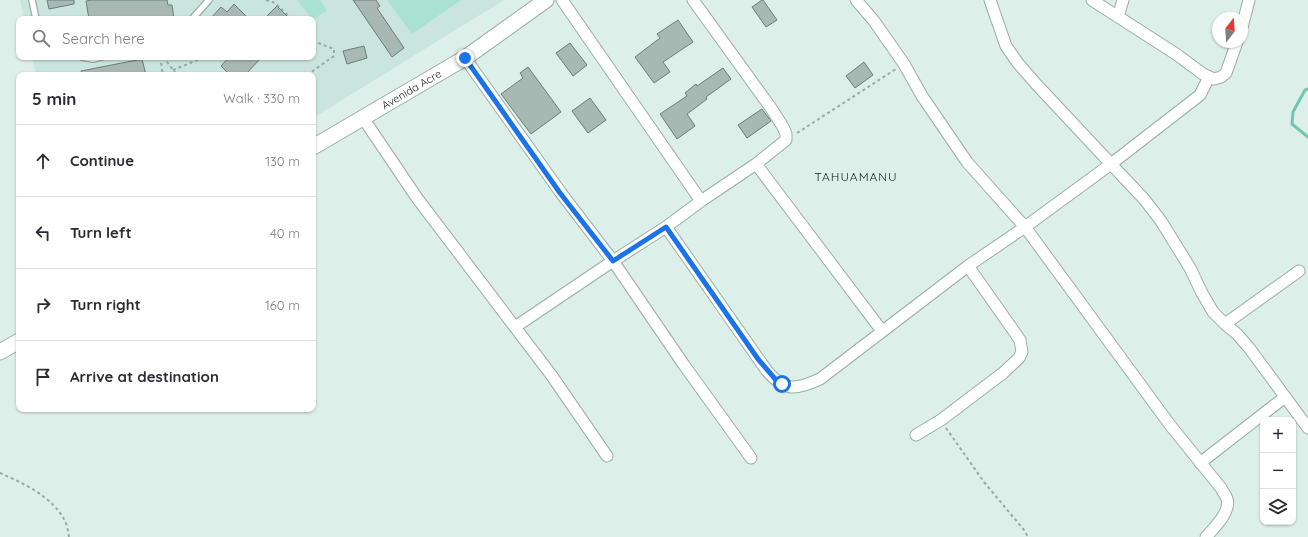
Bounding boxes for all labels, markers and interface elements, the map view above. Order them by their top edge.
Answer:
north arrow [1212,12,1248,48]
search box [16,16,316,60]
icon: search [30,27,52,49]
text: Search here [62,29,145,48]
route end [456,49,474,67]
street label: Avenida Acre [379,66,444,112]
text: 5 min [32,88,76,109]
text: Walk · 330 m [223,90,300,106]
icon: ahead [32,150,54,172]
text: Continue [70,151,134,170]
text: 130 m [265,153,300,169]
district label: TAHUAMANU [814,169,898,184]
icon: left [32,222,54,244]
text: Turn left [70,223,132,242]
text: 40 m [270,225,300,241]
icon: right [32,294,54,316]
text: Turn right [70,295,141,314]
text: 160 m [265,297,300,313]
icon: arrive [32,366,54,388]
text: Arrive at destination [70,367,219,386]
route start [773,375,791,393]
map controls [1260,417,1296,525]
button: + [1260,417,1296,453]
button: − [1260,453,1296,489]
button: layers [1260,489,1296,525]

